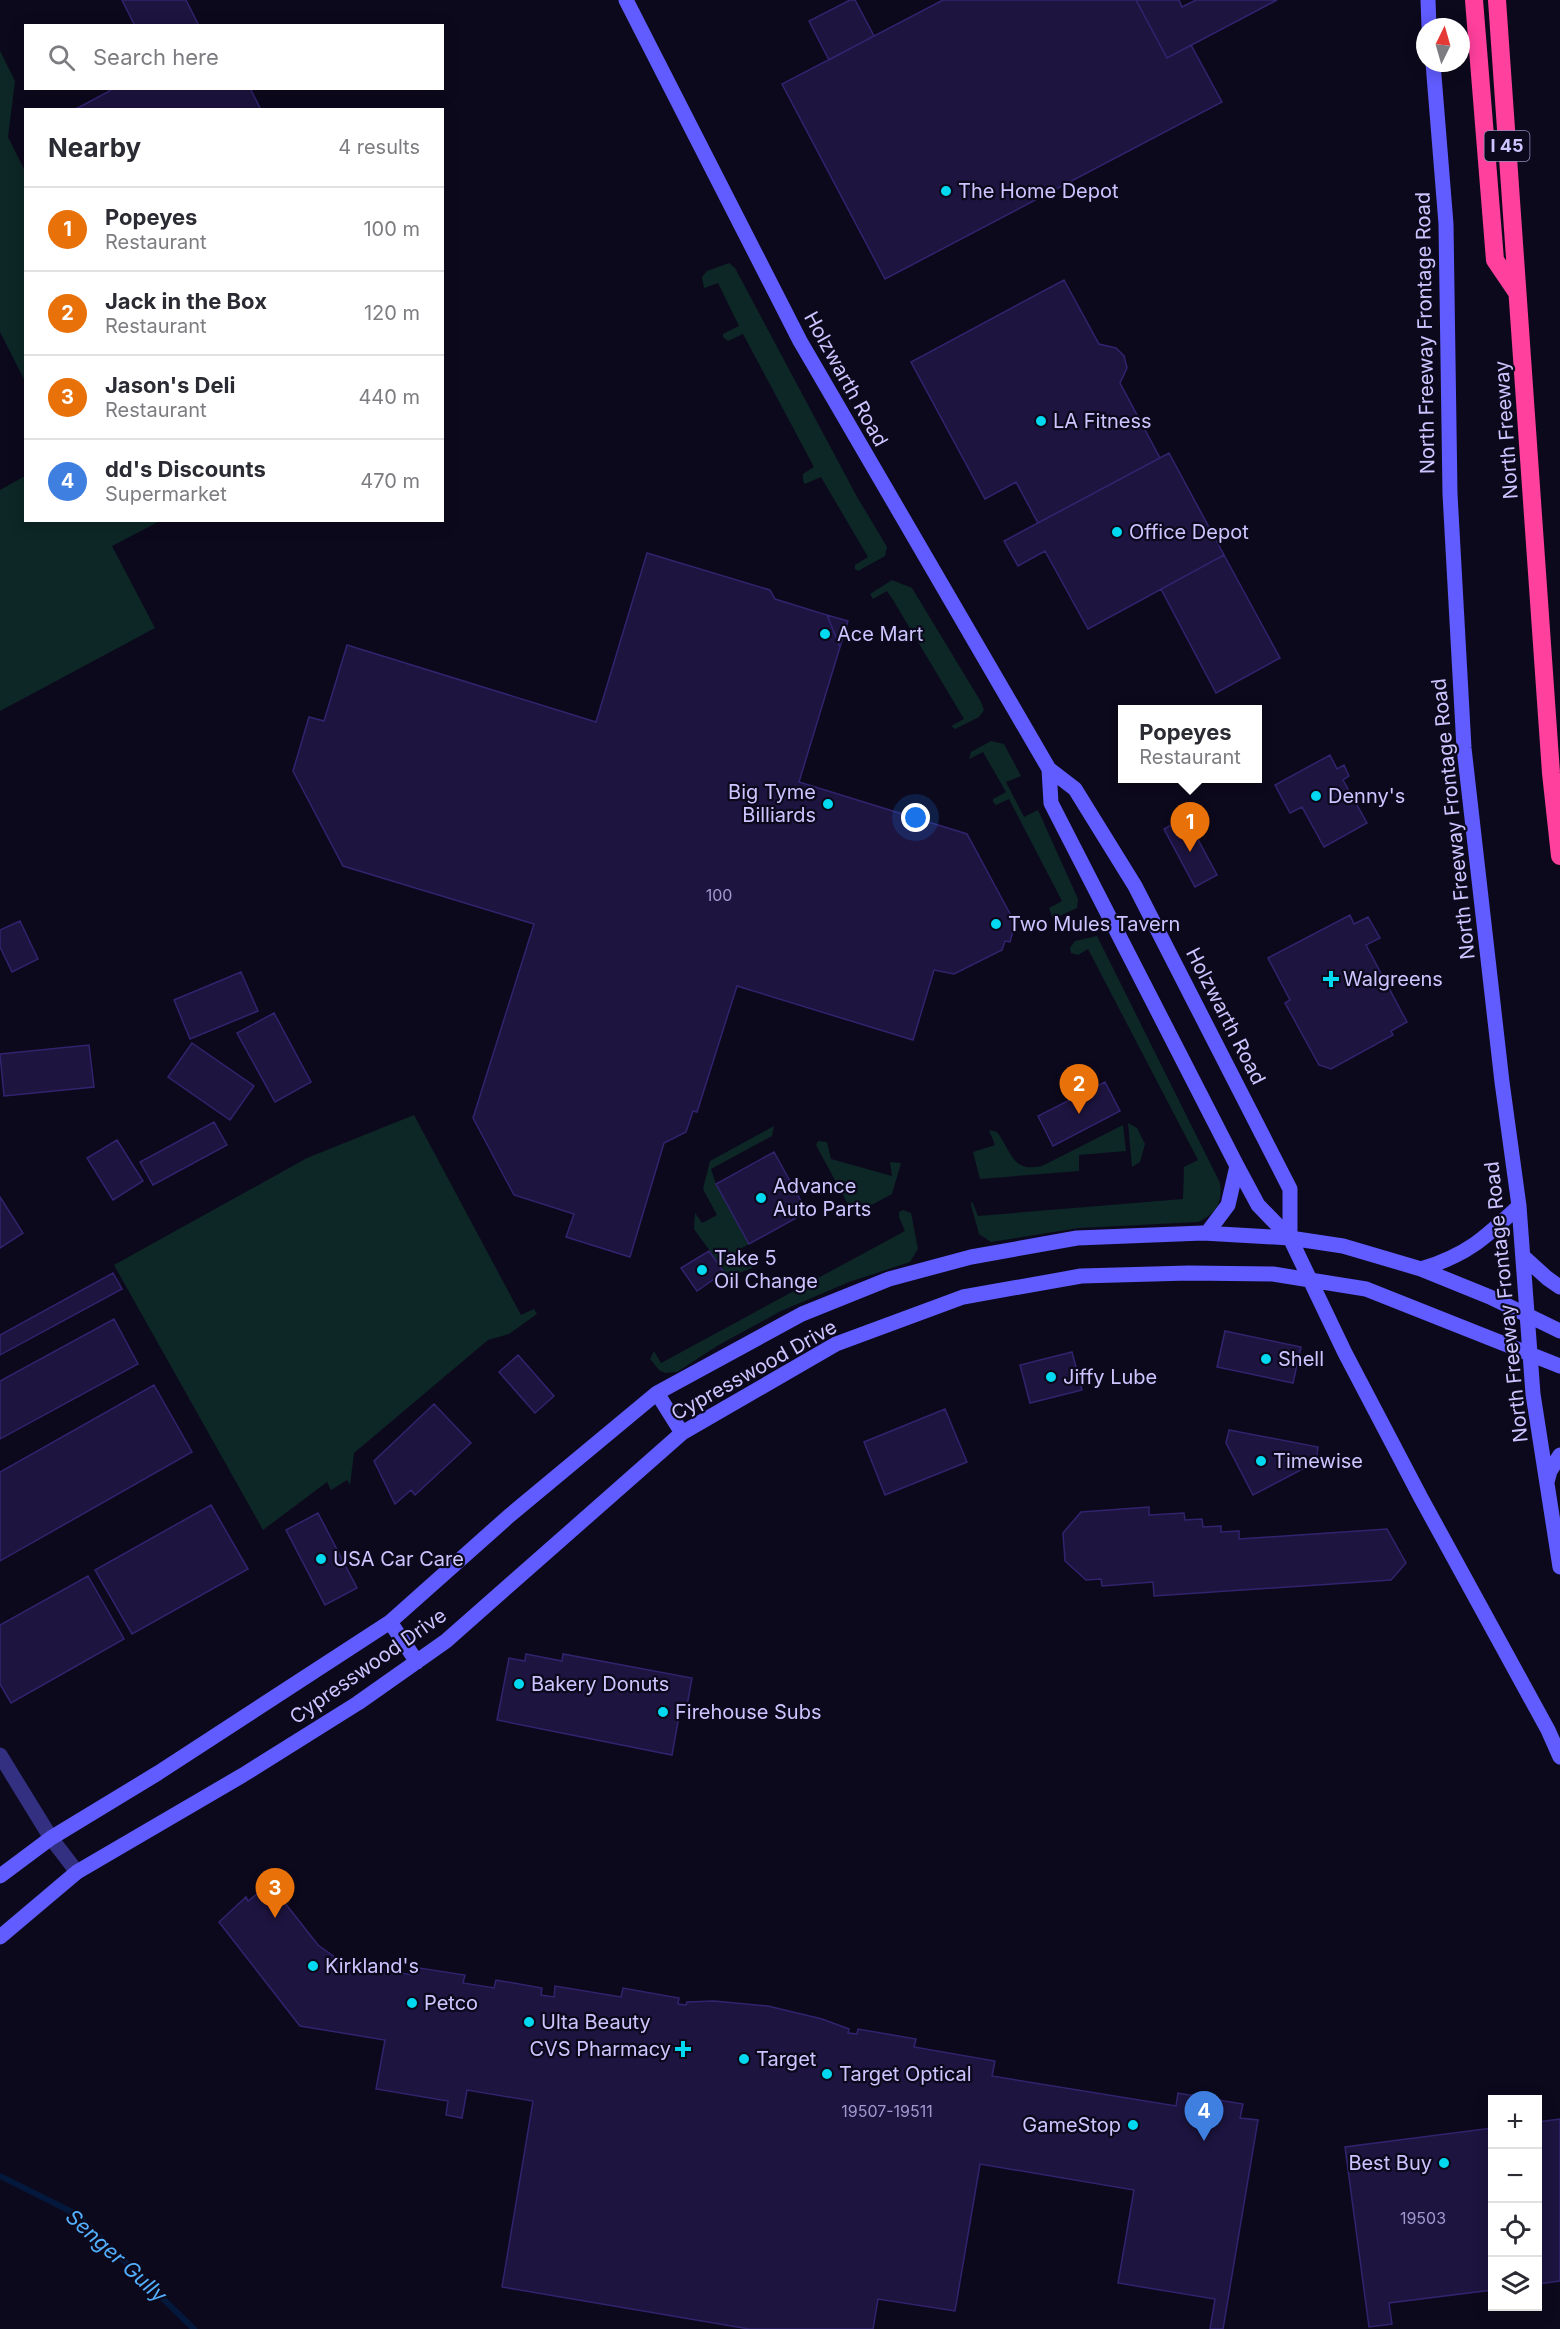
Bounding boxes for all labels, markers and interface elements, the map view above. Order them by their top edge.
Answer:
north arrow [1416,18,1470,72]
search box [24,24,444,90]
icon: search [45,41,78,74]
text: Search here [93,44,219,70]
road number: I 45 [1484,131,1530,161]
text: Nearby [48,132,141,163]
text: 4 results [338,135,420,159]
place label: The Home Depot [958,179,1119,203]
marker: The Home Depot [939,184,953,198]
street label: North Freeway Frontage Road [1411,192,1439,474]
text: Popeyes [105,204,197,230]
text: 1 [63,217,72,241]
text: 100 m [363,217,420,241]
text: Restaurant [105,230,207,254]
text: Jack in the Box [105,288,267,314]
text: 2 [61,301,74,325]
text: 120 m [364,301,420,325]
street label: Holzwarth Road [799,307,893,451]
text: Restaurant [105,314,207,338]
street label: North Freeway [1489,360,1523,500]
text: Jason's Deli [105,372,235,398]
text: 3 [61,385,74,409]
text: 440 m [358,385,420,409]
text: Restaurant [105,398,207,422]
place label: LA Fitness [1053,409,1152,433]
marker: LA Fitness [1034,414,1048,428]
text: dd's Discounts [105,456,266,482]
text: 4 [61,469,74,493]
text: 470 m [360,469,420,493]
text: Supermarket [105,482,227,506]
place label: Office Depot [1129,520,1249,544]
marker: Office Depot [1110,525,1124,539]
place label: Ace Mart [837,622,924,646]
marker: Ace Mart [818,627,832,641]
street label: North Freeway Frontage Road [1426,677,1480,961]
popup [1118,705,1262,783]
text: Popeyes [1139,719,1232,745]
text: Restaurant [1139,745,1241,769]
place label: Big Tyme Billiards [728,780,816,827]
place label: Denny's [1328,784,1405,808]
marker: Denny's [1309,789,1323,803]
marker: Big Tyme Billiards [821,797,835,811]
pin: 1 [1170,802,1210,852]
your location [901,803,930,832]
house number: 100 [706,885,732,905]
place label: Two Mules Tavern [1008,912,1180,936]
marker: Two Mules Tavern [989,917,1003,931]
street label: Holzwarth Road [1181,944,1271,1088]
place label: Walgreens [1343,967,1443,991]
marker: Walgreens [1324,972,1338,986]
pin: 2 [1060,1064,1098,1114]
street label: North Freeway Frontage Road [1479,1160,1533,1444]
place label: Advance Auto Parts [773,1174,871,1221]
marker: Advance Auto Parts [754,1191,768,1205]
place label: Take 5 Oil Change [714,1246,818,1293]
marker: Take 5 Oil Change [695,1263,709,1277]
street label: Cypresswood Drive [667,1315,841,1425]
place label: Shell [1278,1347,1324,1371]
marker: Shell [1259,1352,1273,1366]
place label: Jiffy Lube [1063,1365,1157,1389]
marker: Jiffy Lube [1044,1370,1058,1384]
place label: Timewise [1273,1449,1363,1473]
marker: Timewise [1254,1454,1268,1468]
place label: USA Car Care [333,1547,464,1571]
marker: USA Car Care [314,1552,328,1566]
street label: Cypresswood Drive [285,1603,451,1729]
place label: Bakery Donuts [531,1672,669,1696]
marker: Bakery Donuts [512,1677,526,1691]
place label: Firehouse Subs [675,1700,821,1724]
marker: Firehouse Subs [656,1705,670,1719]
pin: 3 [256,1868,294,1918]
place label: Kirkland's [325,1954,419,1978]
marker: Kirkland's [306,1959,320,1973]
place label: Petco [424,1991,478,2015]
marker: Petco [405,1996,419,2010]
place label: Ulta Beauty [541,2010,651,2034]
marker: Ulta Beauty [522,2015,536,2029]
place label: CVS Pharmacy [529,2037,671,2061]
marker: CVS Pharmacy [676,2042,690,2056]
place label: Target [756,2047,817,2071]
marker: Target [737,2052,751,2066]
place label: Target Optical [839,2062,972,2086]
marker: Target Optical [820,2067,834,2081]
pin: 4 [1184,2092,1224,2141]
map controls [1488,2095,1542,2311]
button: + [1488,2095,1542,2149]
house number: 19507-19511 [841,2101,933,2121]
place label: GameStop [1022,2113,1121,2137]
marker: GameStop [1126,2118,1140,2132]
button: − [1488,2149,1542,2203]
place label: Best Buy [1348,2151,1432,2175]
marker: Best Buy [1437,2156,1451,2170]
button: locate [1488,2203,1542,2257]
water label: Senger Gully [61,2204,173,2308]
house number: 19503 [1400,2208,1446,2228]
button: layers [1488,2257,1542,2311]

